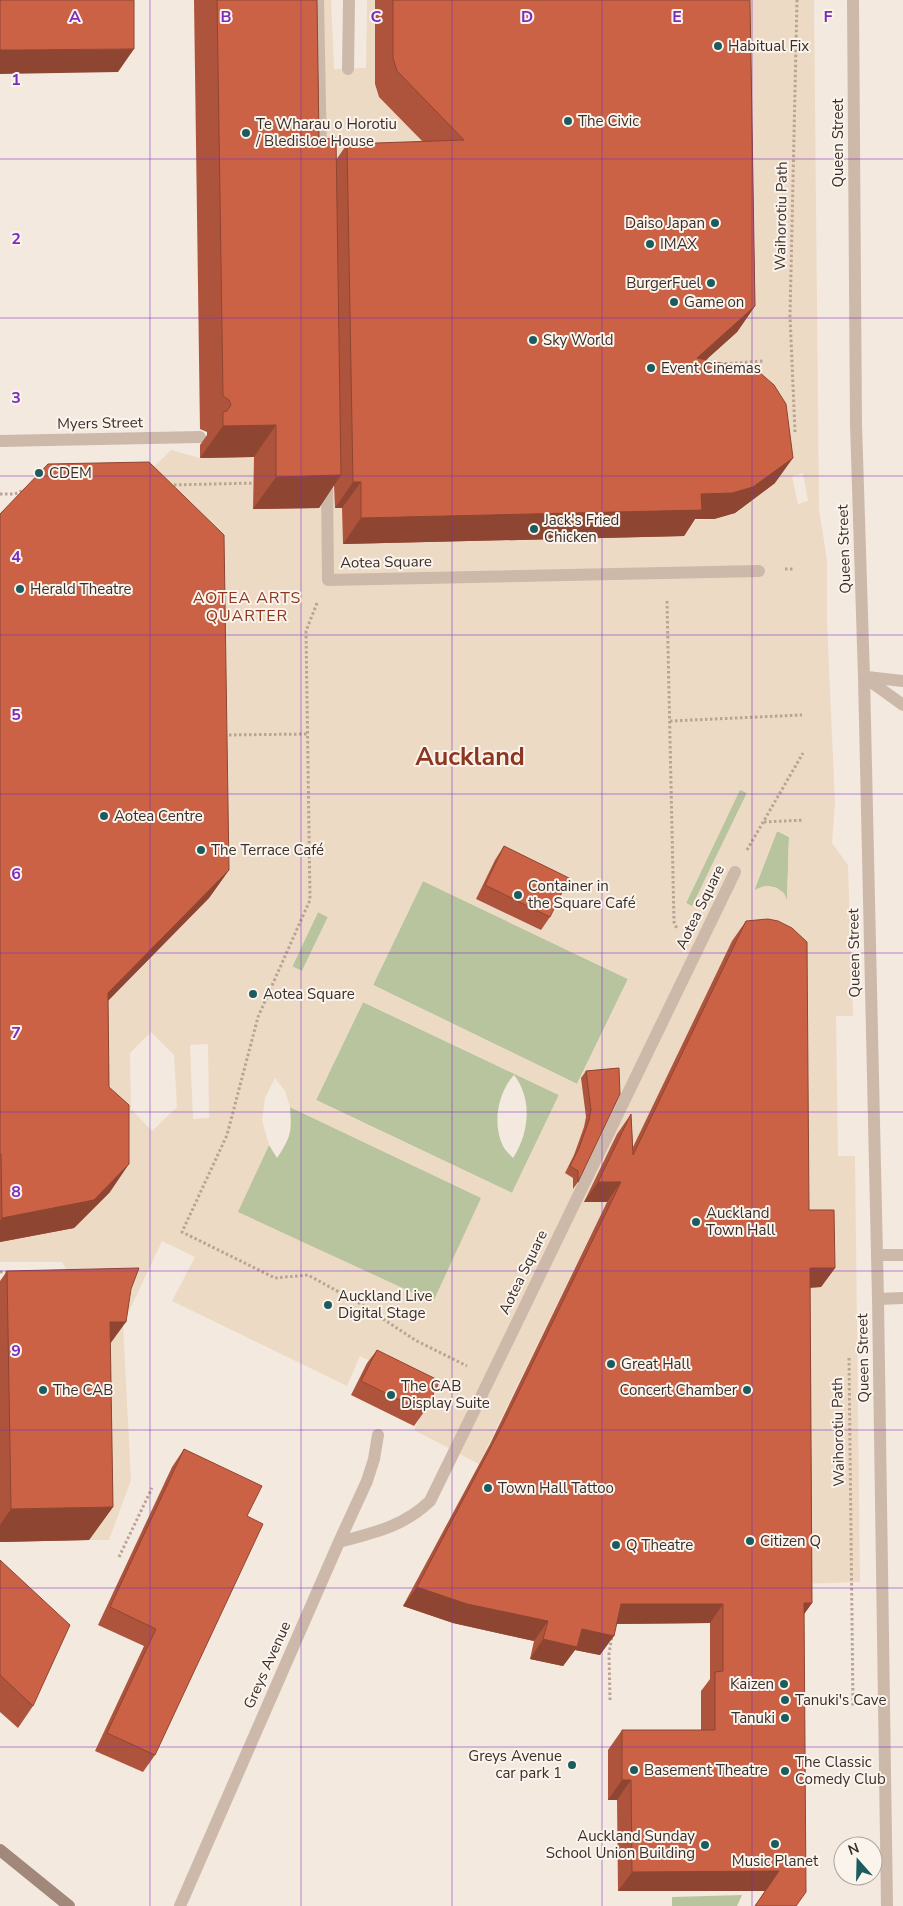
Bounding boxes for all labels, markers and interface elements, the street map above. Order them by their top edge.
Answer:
text: A [69,6,81,28]
text: B [220,6,232,28]
text: C [371,6,382,28]
text: D [521,6,533,28]
text: E [672,6,682,28]
text: F [824,6,833,28]
place label: Habitual Fix [728,36,809,56]
marker: Habitual Fix [712,40,724,52]
text: 1 [11,69,21,91]
street label: Queen Street [828,98,848,188]
place label: The Civic [578,111,639,131]
place label: Te Wharau o Horotiu / Bledisloe House [255,114,397,151]
marker: The Civic [562,115,574,127]
marker: Te Wharau o Horotiu / Bledisloe House [240,127,252,139]
street label: Waihorotiu Path [770,161,792,271]
place label: Daiso Japan [625,213,705,233]
marker: Daiso Japan [709,217,721,229]
text: 2 [11,228,21,250]
place label: IMAX [660,234,697,254]
marker: IMAX [644,238,656,250]
place label: BurgerFuel [626,273,702,293]
marker: BurgerFuel [705,277,717,289]
place label: Game on [684,292,744,312]
marker: Game on [668,296,680,308]
place label: Sky World [543,330,614,350]
marker: Sky World [527,334,539,346]
place label: Event Cinemas [661,358,761,378]
marker: Event Cinemas [645,362,657,374]
text: 3 [11,387,21,409]
street label: Myers Street [57,412,144,434]
place label: CDEM [49,463,92,483]
marker: CDEM [33,467,45,479]
street label: Queen Street [832,503,856,594]
place label: Jack's Fried Chicken [543,510,619,547]
marker: Jack's Fried Chicken [528,523,540,535]
text: 4 [11,546,21,568]
street label: Aotea Square [340,551,432,573]
place label: Herald Theatre [30,579,132,599]
marker: Herald Theatre [14,583,26,595]
district label: AOTEA ARTS QUARTER [193,587,301,627]
text: 5 [11,704,21,726]
district label: Auckland [415,740,525,774]
place label: Aotea Centre [114,806,203,826]
marker: Aotea Centre [98,810,110,822]
place label: The Terrace Café [211,840,324,860]
marker: The Terrace Café [195,844,207,856]
street label: Aotea Square [671,861,729,953]
text: 6 [11,863,21,885]
place label: Container in the Square Café [528,876,636,913]
marker: Container in the Square Café [512,889,524,901]
street label: Queen Street [843,907,865,998]
place label: Aotea Square [263,984,355,1004]
marker: Aotea Square [247,988,259,1000]
text: 7 [11,1022,21,1044]
text: 8 [11,1181,21,1203]
place label: Auckland Town Hall [706,1203,776,1240]
marker: Auckland Town Hall [690,1216,702,1228]
street label: Aotea Square [494,1226,552,1318]
place label: Auckland Live Digital Stage [338,1286,433,1323]
marker: Auckland Live Digital Stage [322,1299,334,1311]
street label: Queen Street [852,1312,874,1403]
text: 9 [11,1340,21,1362]
place label: Great Hall [621,1354,691,1374]
marker: Great Hall [605,1358,617,1370]
place label: The CAB Display Suite [401,1376,490,1413]
street label: Waihorotiu Path [827,1377,849,1487]
place label: The CAB [53,1380,113,1400]
place label: Concert Chamber [619,1380,738,1400]
marker: The CAB [37,1384,49,1396]
marker: Concert Chamber [741,1384,753,1396]
marker: The CAB Display Suite [385,1389,397,1401]
place label: Town Hall Tattoo [498,1478,614,1498]
marker: Town Hall Tattoo [482,1482,494,1494]
place label: Citizen Q [760,1531,821,1551]
place label: Q Theatre [626,1535,693,1555]
marker: Citizen Q [744,1535,756,1547]
marker: Q Theatre [610,1539,622,1551]
street label: Greys Avenue [239,1618,295,1712]
place label: Kaizen [730,1674,774,1694]
marker: Kaizen [778,1678,790,1690]
place label: Tanuki's Cave [795,1690,886,1710]
marker: Tanuki's Cave [779,1694,791,1706]
place label: Tanuki [731,1708,775,1728]
marker: Tanuki [779,1712,791,1724]
place label: Greys Avenue car park 1 [468,1746,562,1783]
place label: The Classic Comedy Club [795,1752,886,1789]
marker: Greys Avenue car park 1 [566,1759,578,1771]
place label: Basement Theatre [644,1760,768,1780]
marker: Basement Theatre [628,1764,640,1776]
marker: The Classic Comedy Club [779,1765,791,1777]
place label: Auckland Sunday School Union Building [546,1826,695,1863]
north arrow [833,1836,883,1886]
marker: Music Planet [769,1838,781,1850]
marker: Auckland Sunday School Union Building [699,1839,711,1851]
text: N [846,1839,862,1860]
place label: Music Planet [732,1851,819,1871]

